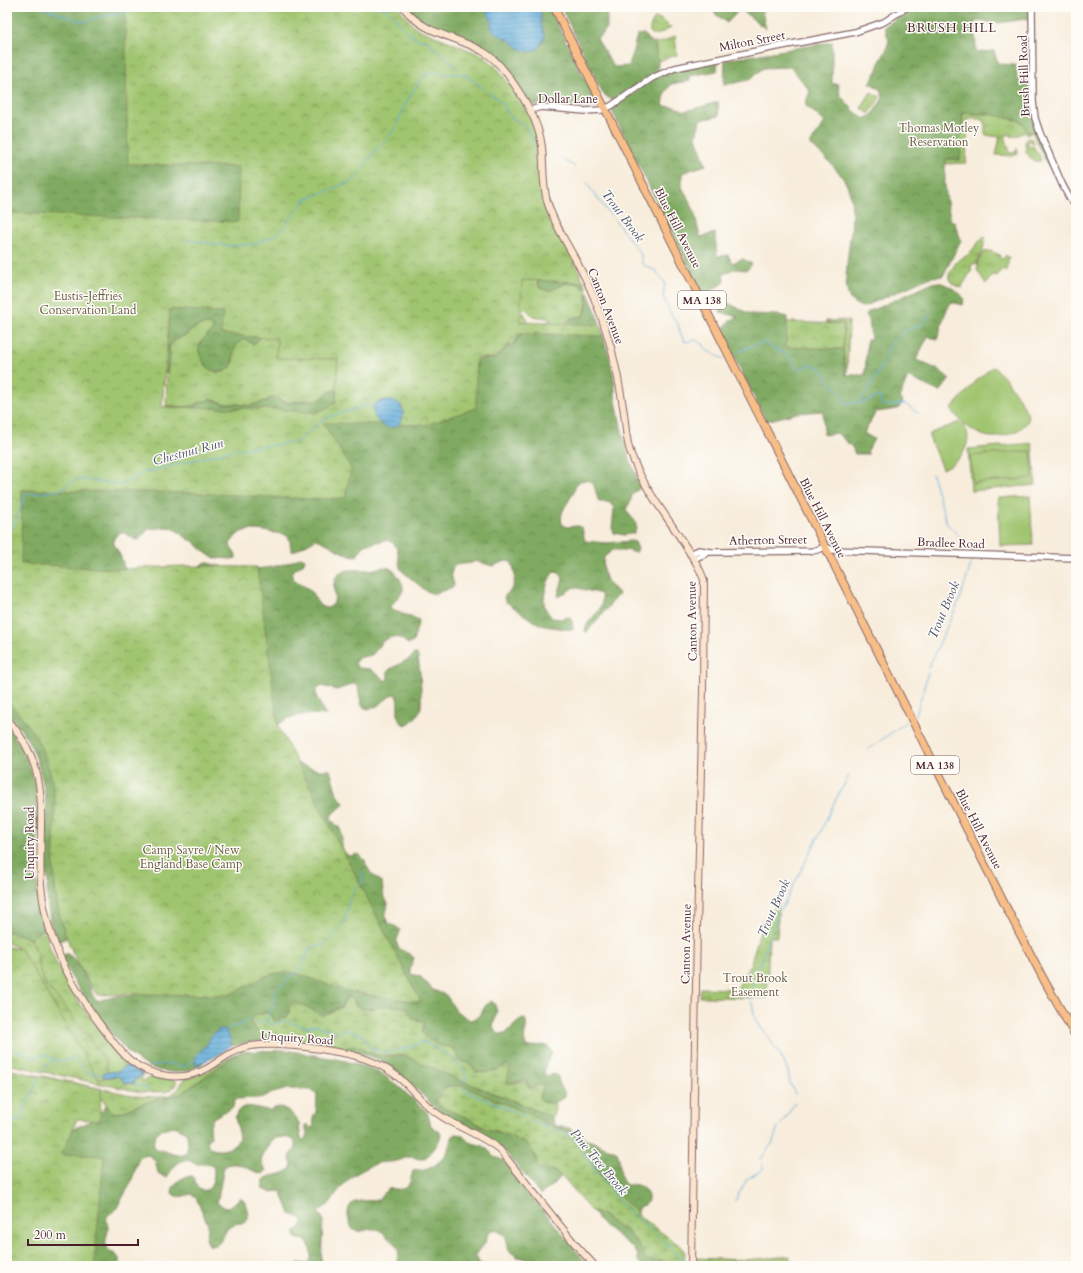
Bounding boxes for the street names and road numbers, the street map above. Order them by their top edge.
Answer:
street label: Milton Street [718,27,787,55]
street label: Brush Hill Road [1015,34,1033,117]
street label: Dollar Lane [538,91,598,107]
street label: Blue Hill Avenue [651,185,705,271]
street label: Canton Avenue [584,266,628,346]
road number: MA 138 [678,291,726,309]
street label: Blue Hill Avenue [796,475,850,561]
street label: Atherton Street [729,531,807,549]
street label: Bradlee Road [917,534,986,552]
street label: Canton Avenue [683,581,701,661]
road number: MA 138 [911,756,959,774]
street label: Blue Hill Avenue [952,786,1006,872]
street label: Unquity Road [22,806,38,879]
street label: Canton Avenue [677,904,695,984]
street label: Unquity Road [260,1027,334,1049]

